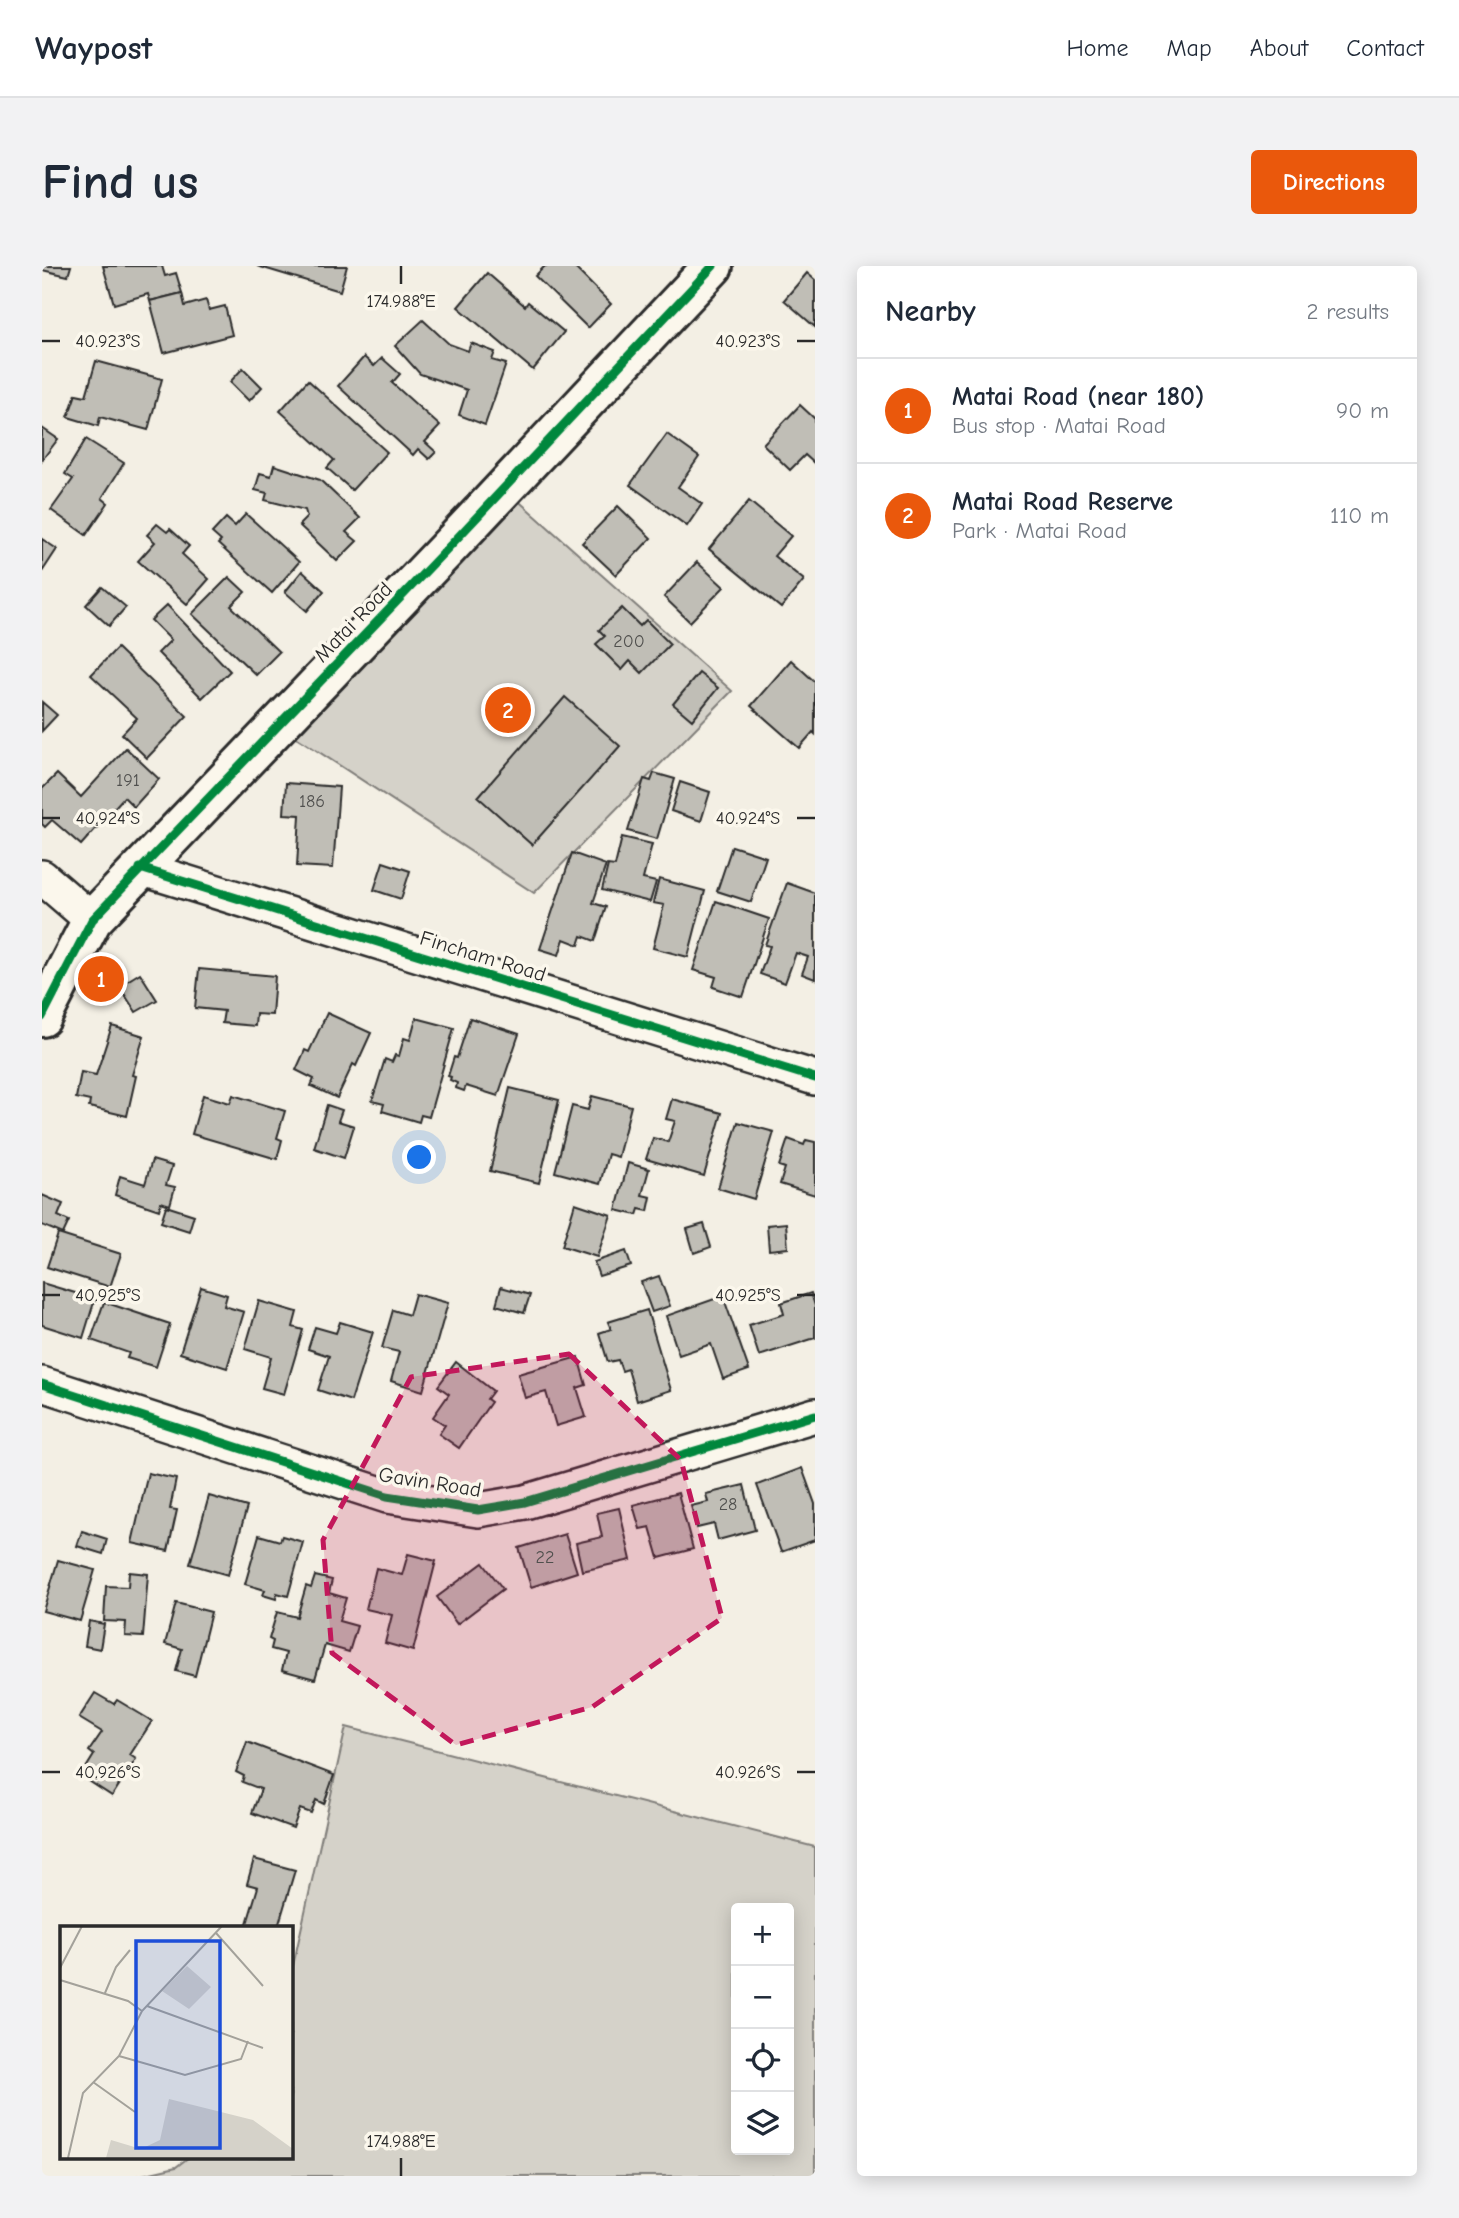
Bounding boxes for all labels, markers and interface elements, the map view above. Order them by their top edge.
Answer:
text: Waypost [35,29,152,67]
text: Home [1067,34,1128,62]
text: Map [1166,34,1212,62]
text: About [1250,34,1308,62]
text: Contact [1346,34,1424,62]
button: Directions [1251,150,1417,214]
text: Find us [42,154,198,210]
text: 174.988°E [366,291,436,312]
text: Nearby [885,294,976,329]
text: 2 results [1307,298,1389,325]
text: 40.923°S [76,331,141,352]
text: 40.923°S [716,331,781,352]
text: Matai Road (near 180) [952,382,1204,412]
text: 1 [903,397,913,424]
text: 90 m [1336,397,1389,424]
text: Bus stop · Matai Road [952,412,1166,439]
text: Matai Road Reserve [952,487,1173,517]
text: 2 [902,502,914,529]
text: 110 m [1330,502,1389,529]
text: Park · Matai Road [952,517,1127,544]
street label: Matai Road [309,577,397,667]
house number: 200 [613,631,645,652]
pin: 2 [485,684,531,736]
house number: 191 [116,770,140,791]
house number: 186 [299,791,325,812]
text: 40.924°S [76,808,140,829]
text: 40.924°S [716,808,780,829]
street label: Fincham Road [417,925,549,987]
pin: 1 [78,953,124,1005]
your location [402,1140,436,1174]
text: 40.925°S [75,1285,141,1306]
text: 40.925°S [715,1285,781,1306]
street label: Gavin Road [377,1462,483,1502]
house number: 28 [719,1494,737,1515]
house number: 22 [536,1547,554,1568]
text: 40.926°S [75,1762,141,1783]
text: 40.926°S [715,1762,781,1783]
map controls [731,1903,794,2155]
button: + [731,1903,794,1966]
inset map [60,1926,292,2158]
button: − [731,1966,794,2029]
button: locate [731,2029,794,2092]
button: layers [731,2092,794,2155]
text: 174.988°E [366,2131,436,2152]

